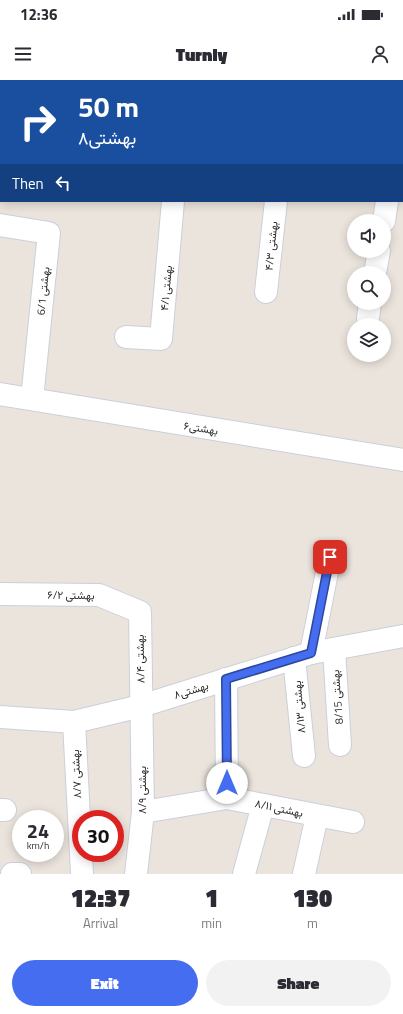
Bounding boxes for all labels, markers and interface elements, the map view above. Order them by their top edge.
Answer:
text: 12:36 [20,3,57,26]
text: Turnly [176,41,227,68]
icon: menu [12,43,34,65]
icon: person [369,43,391,65]
text: 50 m [78,85,139,128]
icon: right [12,96,64,148]
text: بهشتی۸ [78,124,136,151]
text: Then [12,172,44,195]
icon: left [52,172,74,194]
map controls [347,214,391,362]
button: sound [347,214,391,258]
street label: بهشتی ۴/۳ [260,221,282,271]
street label: بهشتی ۴/۱ [156,265,176,311]
street label: بهشتی 6/1 [33,266,53,316]
button: search [347,266,391,310]
button: layers [347,318,391,362]
street label: بهشتی۶ [183,417,219,439]
pin [313,540,347,574]
icon: arrive [319,546,341,568]
street label: بهشتی ۶/۲ [47,587,95,603]
street label: بهشتی ۸/۴ [132,634,148,684]
street label: بهشتی 8/15 [327,669,347,725]
street label: بهشتی۸ [172,677,210,703]
street label: بهشتی ۸/۱۳ [289,680,309,734]
street label: بهشتی ۸/۷ [67,749,85,799]
position arrow [206,762,248,804]
street label: بهشتی ۸/۹ [134,766,150,814]
street label: بهشتی ۸/۱۱ [253,795,305,821]
speed limit sign: 30 [72,810,124,862]
text: 24 [27,815,49,846]
text: km/h [27,838,49,853]
text: 12:37 [71,880,130,916]
text: 1 [205,880,218,916]
text: 130 [293,880,332,916]
text: Arrival [83,913,118,933]
text: min [201,913,222,933]
text: m [307,913,318,933]
button: Exit [12,960,198,1006]
button: Share [206,960,391,1006]

